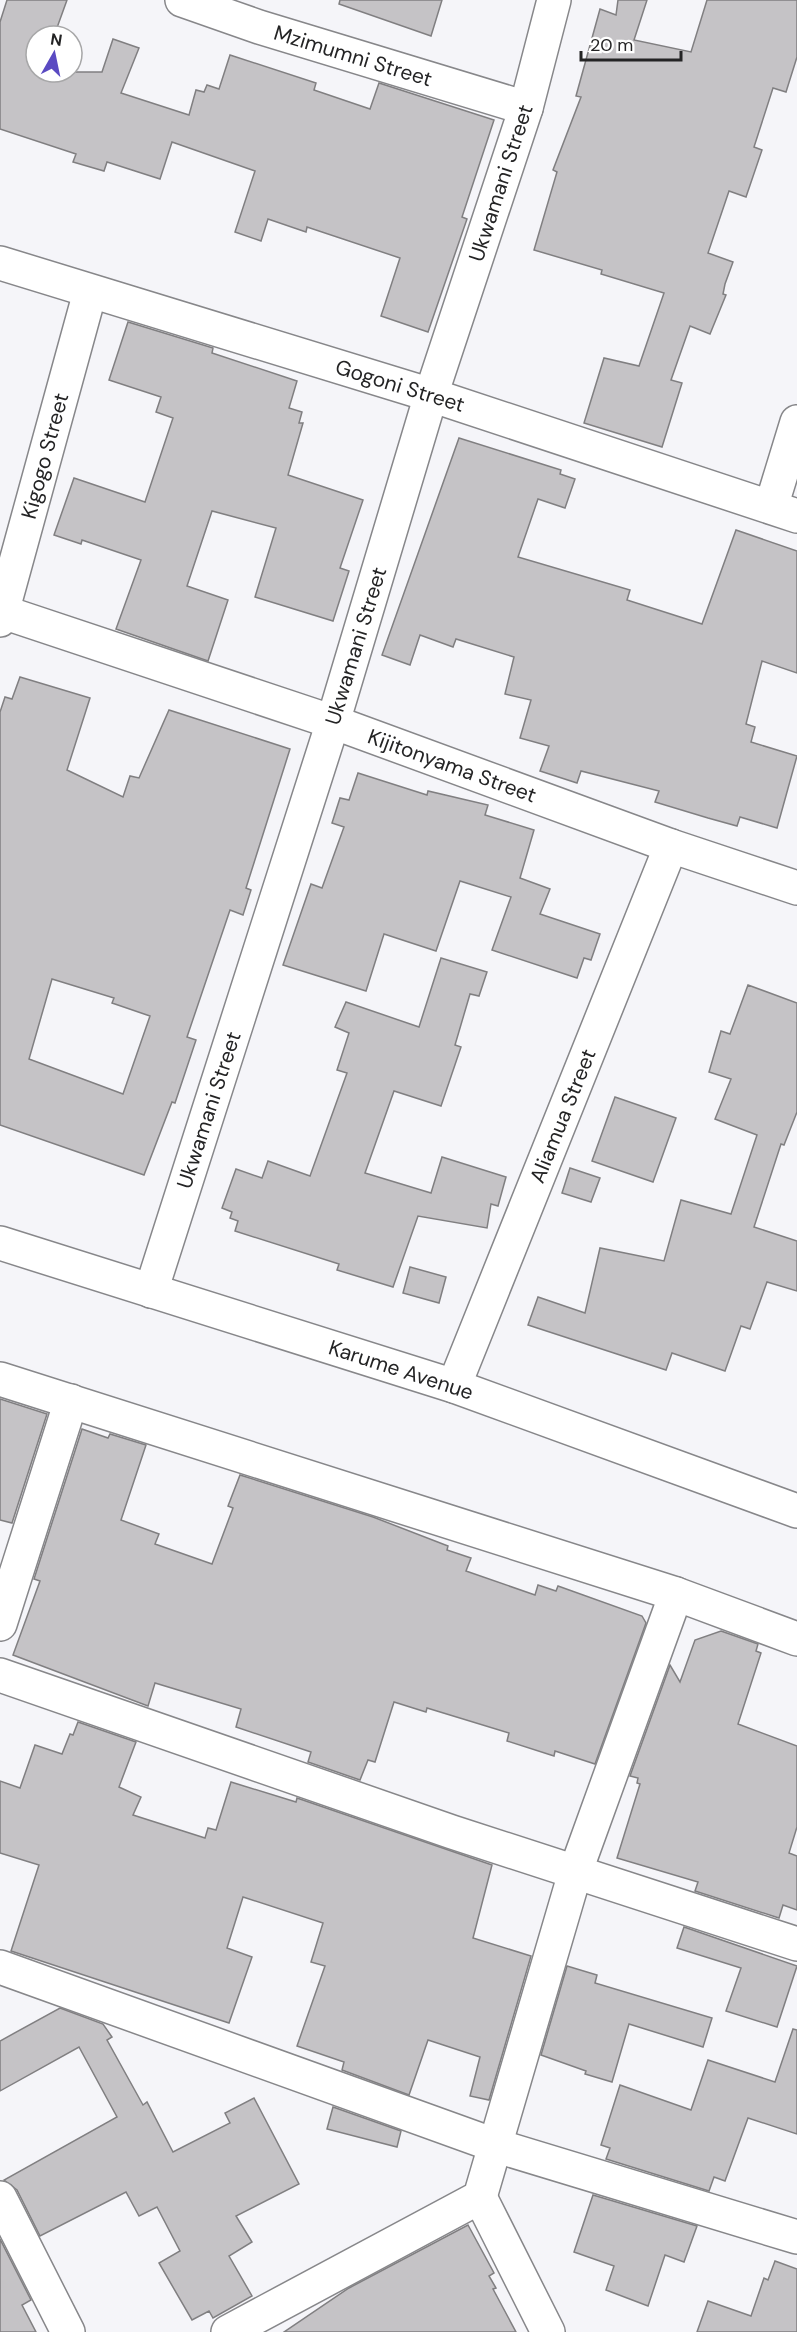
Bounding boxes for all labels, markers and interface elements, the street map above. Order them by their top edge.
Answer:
street label: Mzimumni Street [271,19,435,93]
north arrow [24,24,84,84]
scale bar [581,24,682,62]
text: N [49,28,64,51]
text: 20 m [590,33,633,57]
street label: Ukwamani Street [462,101,540,265]
street label: Gogoni Street [332,353,468,419]
street label: Kigogo Street [15,390,75,522]
street label: Ukwamani Street [319,564,393,728]
street label: Kijitonyama Street [364,723,540,809]
street label: Ukwamani Street [170,1028,248,1192]
street label: Aliamua Street [523,1045,603,1187]
street label: Karume Avenue [325,1333,477,1407]

